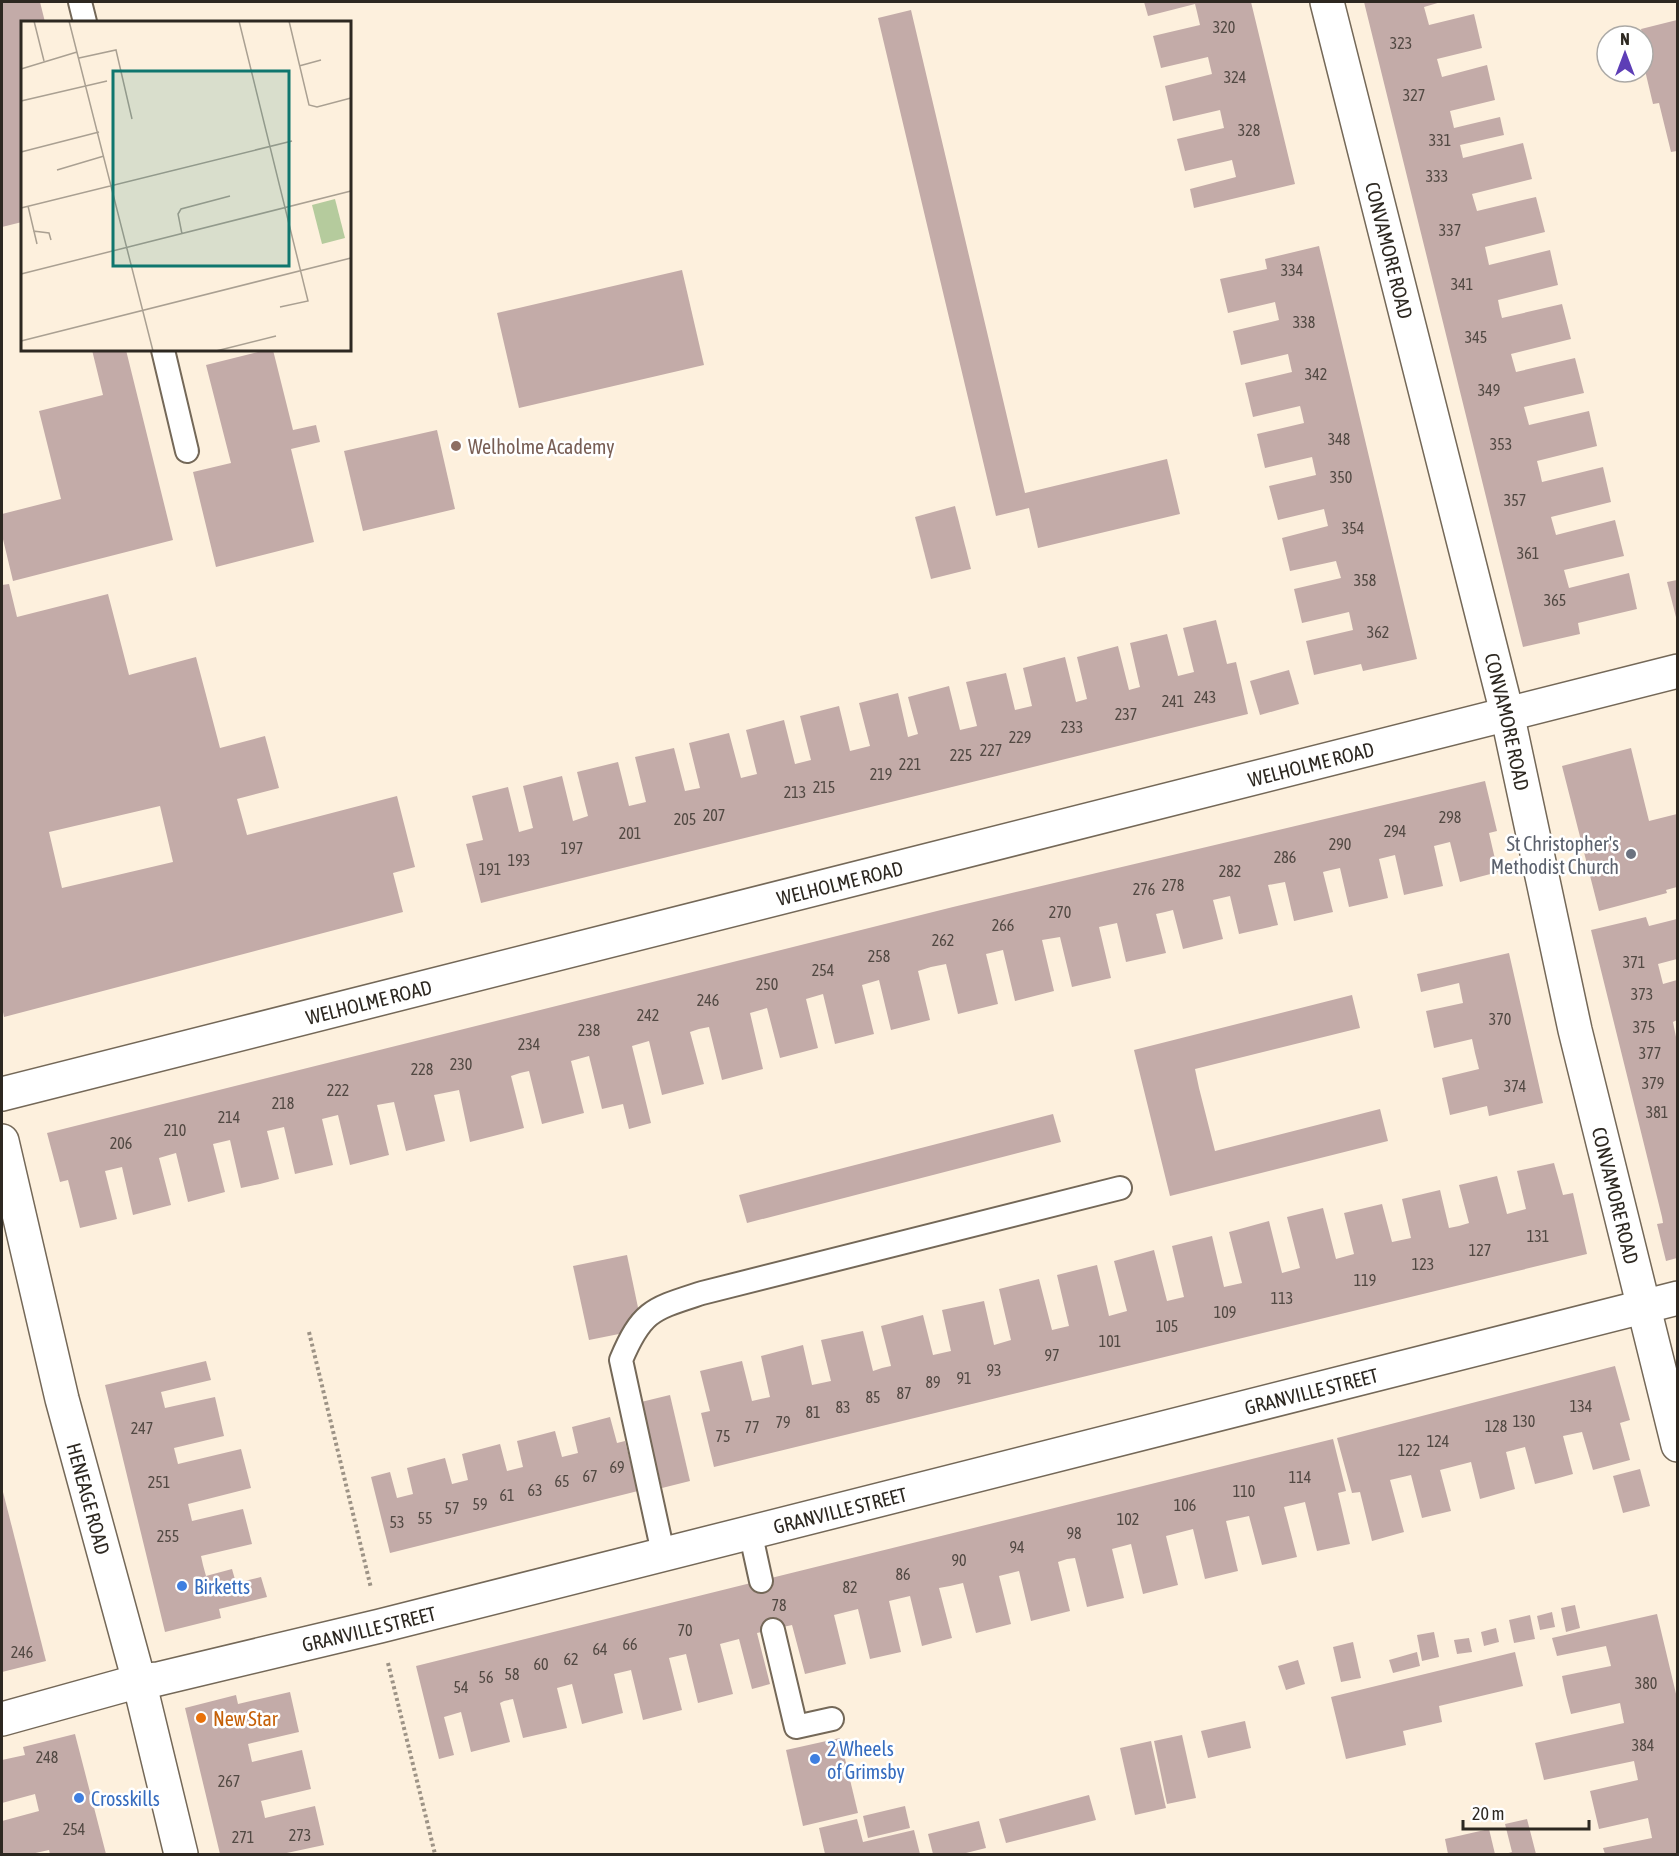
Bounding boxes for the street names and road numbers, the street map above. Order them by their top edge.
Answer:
street label: CONVAMORE ROAD [1361,179,1418,321]
street label: CONVAMORE ROAD [1481,651,1535,792]
street label: WELHOLME ROAD [1246,737,1376,791]
street label: WELHOLME ROAD [774,856,905,910]
street label: WELHOLME ROAD [303,975,434,1028]
street label: CONVAMORE ROAD [1588,1125,1644,1266]
street label: GRANVILLE STREET [1242,1363,1381,1419]
street label: HENEAGE ROAD [63,1440,115,1557]
street label: GRANVILLE STREET [771,1482,909,1538]
street label: GRANVILLE STREET [300,1601,438,1656]

